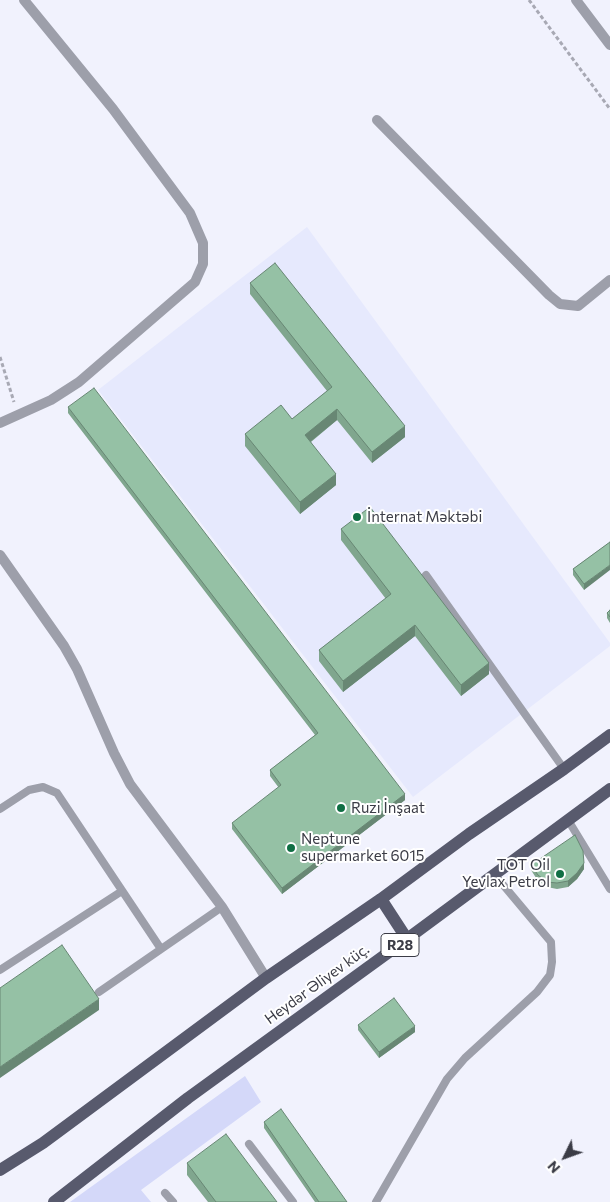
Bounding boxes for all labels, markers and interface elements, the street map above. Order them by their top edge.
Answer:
place label: İnternat Məktəbi [367,508,482,526]
marker: İnternat Məktəbi [351,511,363,523]
place label: Ruzi İnşaat [351,799,425,817]
marker: Ruzi İnşaat [335,802,347,814]
place label: Neptune supermarket 6015 [301,830,424,865]
marker: Neptune supermarket 6015 [285,842,297,854]
place label: TOT Oil Yevlax Petrol [462,856,550,891]
marker: TOT Oil Yevlax Petrol [554,868,566,880]
road number: R28 [381,934,419,956]
street label: Heydər Əliyev küç. [261,940,373,1028]
north arrow [540,1132,590,1182]
text: N [544,1158,563,1177]

